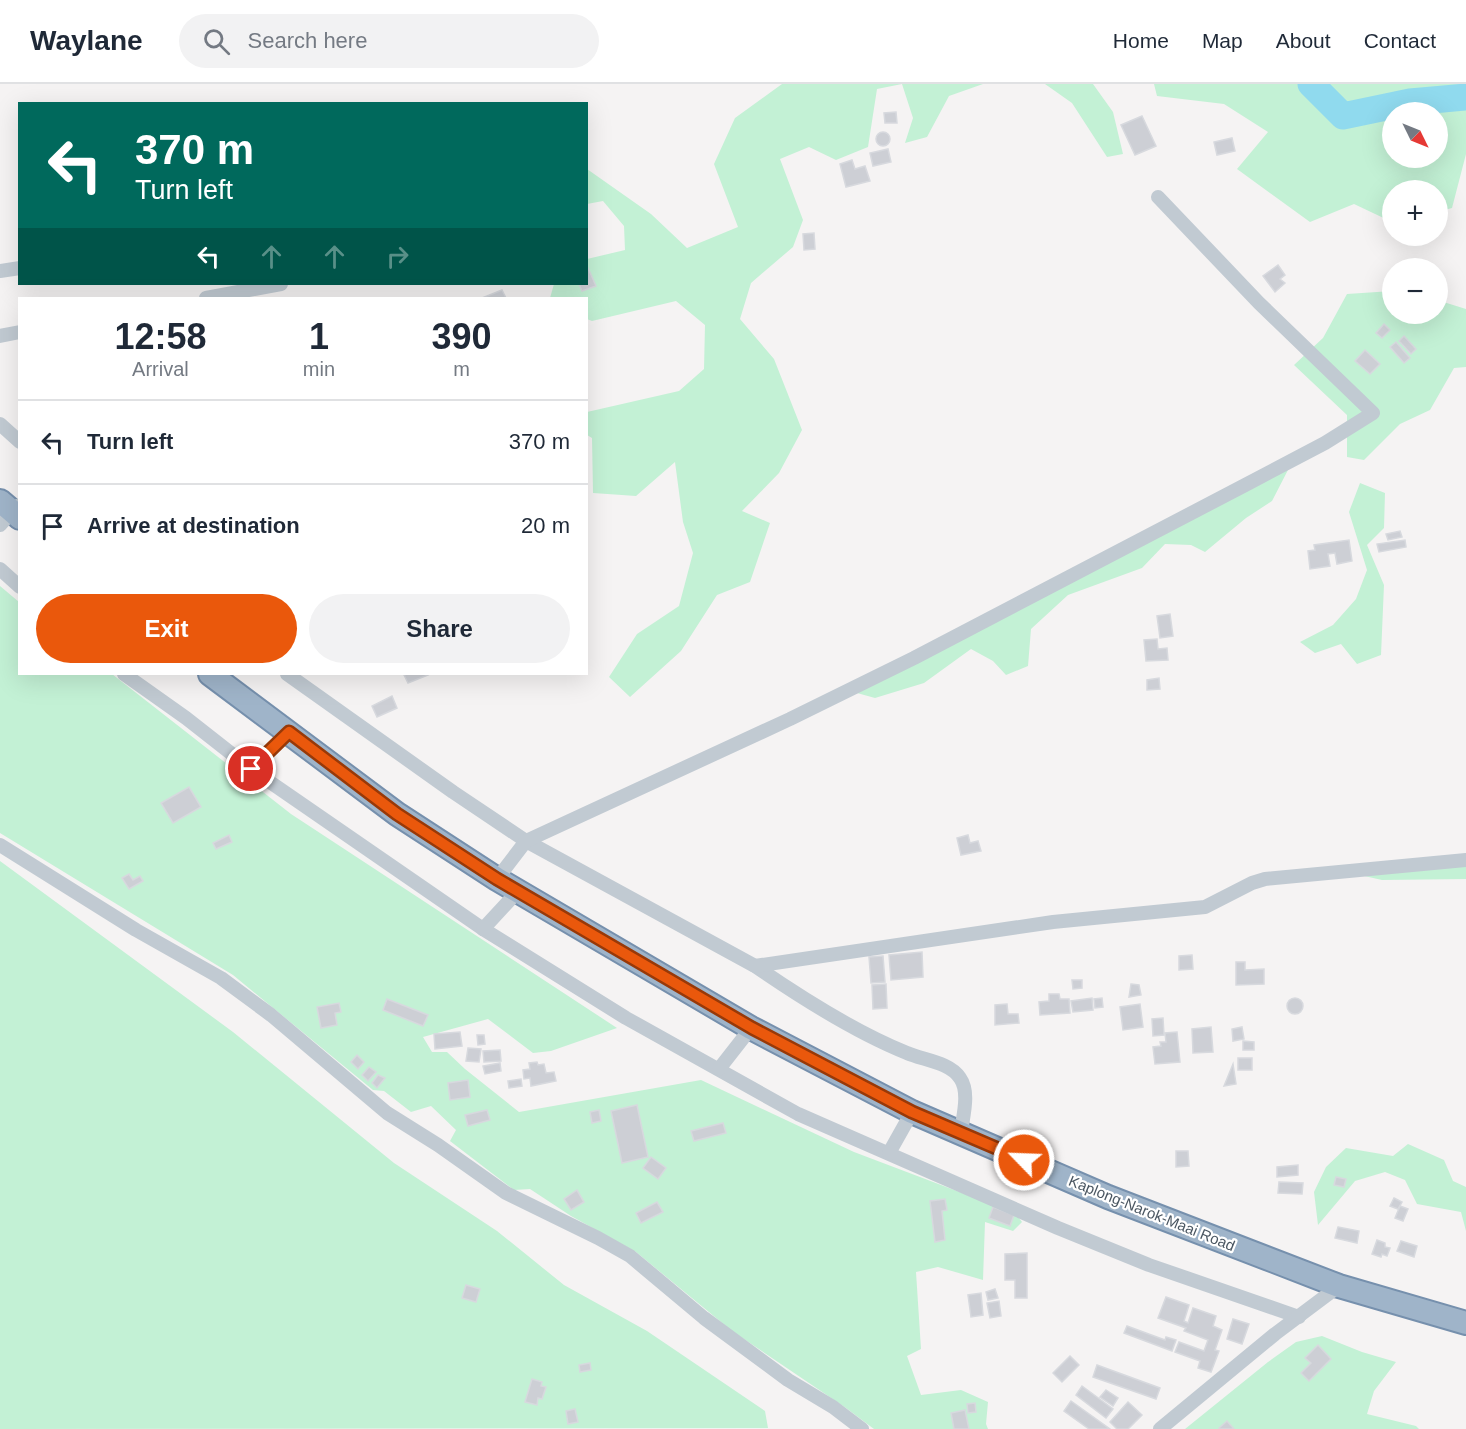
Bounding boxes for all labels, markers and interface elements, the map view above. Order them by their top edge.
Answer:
search box [179,14,599,68]
text: Waylane [30,25,143,56]
icon: search [200,25,233,58]
text: Search here [248,28,367,53]
text: Home [1113,29,1169,52]
text: Map [1202,29,1243,52]
text: About [1276,29,1331,52]
text: Contact [1364,29,1436,52]
north arrow [1382,102,1448,168]
map controls [1382,102,1448,324]
icon: left [36,126,114,204]
text: 370 m [135,126,254,173]
text: Turn left [135,175,233,205]
button: + [1382,180,1448,246]
icon: left [192,240,225,273]
icon: ahead [255,240,288,273]
icon: ahead [318,240,351,273]
icon: right [381,240,414,273]
button: − [1382,258,1448,324]
text: 12:58 [114,316,206,357]
text: 1 [309,316,329,357]
text: 390 [431,316,492,357]
text: Arrival [132,358,189,380]
text: min [303,358,335,380]
text: m [453,358,470,380]
icon: left [36,426,69,459]
text: Turn left [87,429,173,454]
text: 370 m [509,429,570,454]
icon: arrive [36,510,69,543]
text: Arrive at destination [87,513,300,538]
text: 20 m [521,513,570,538]
button: Exit [36,594,297,663]
button: Share [309,594,570,663]
pin [225,743,276,794]
icon: arrive [234,752,267,785]
position arrow [992,1128,1056,1192]
street label: Kaplong-Narok-Maai Road [1066,1172,1238,1254]

